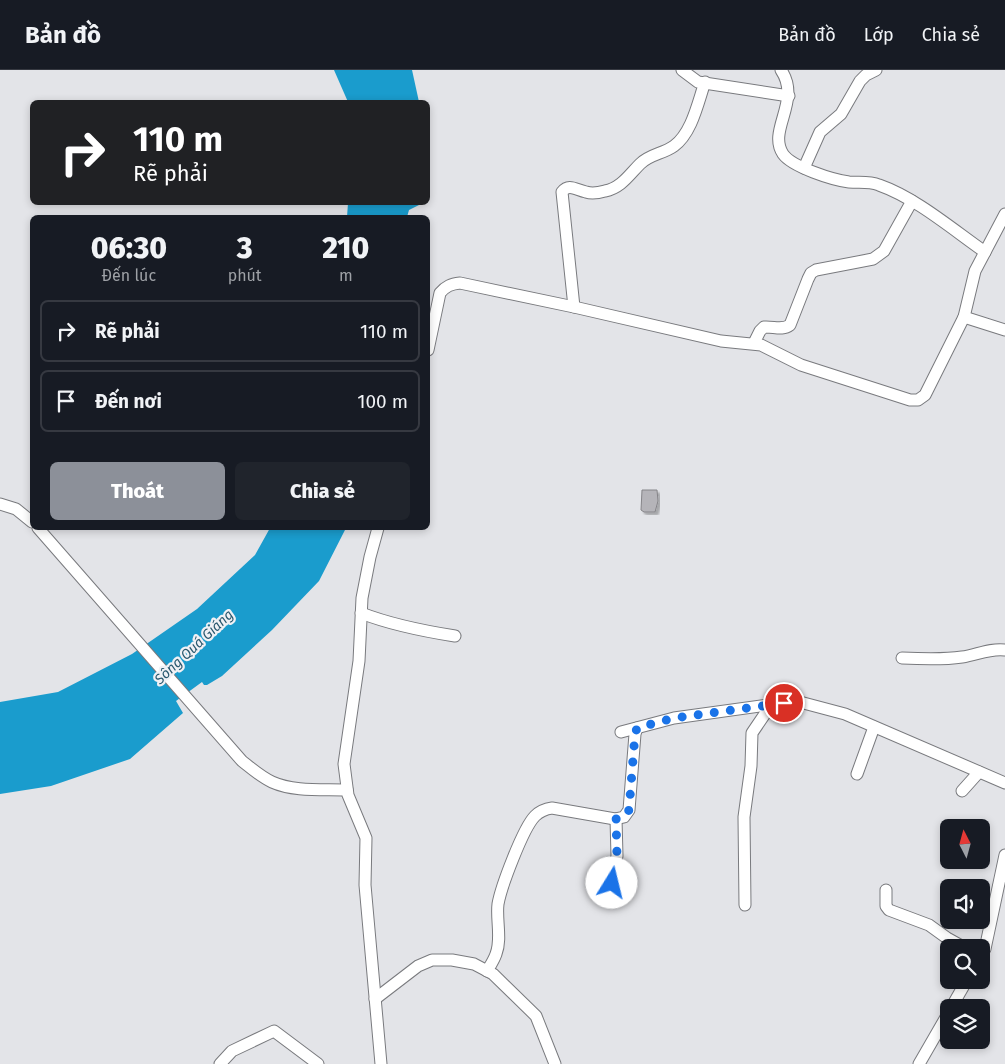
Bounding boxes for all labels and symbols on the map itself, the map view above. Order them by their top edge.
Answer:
water label: Sông Quá Giáng [150,606,237,689]
pin [763,682,805,724]
north arrow [940,819,990,869]
position arrow [585,856,637,908]

